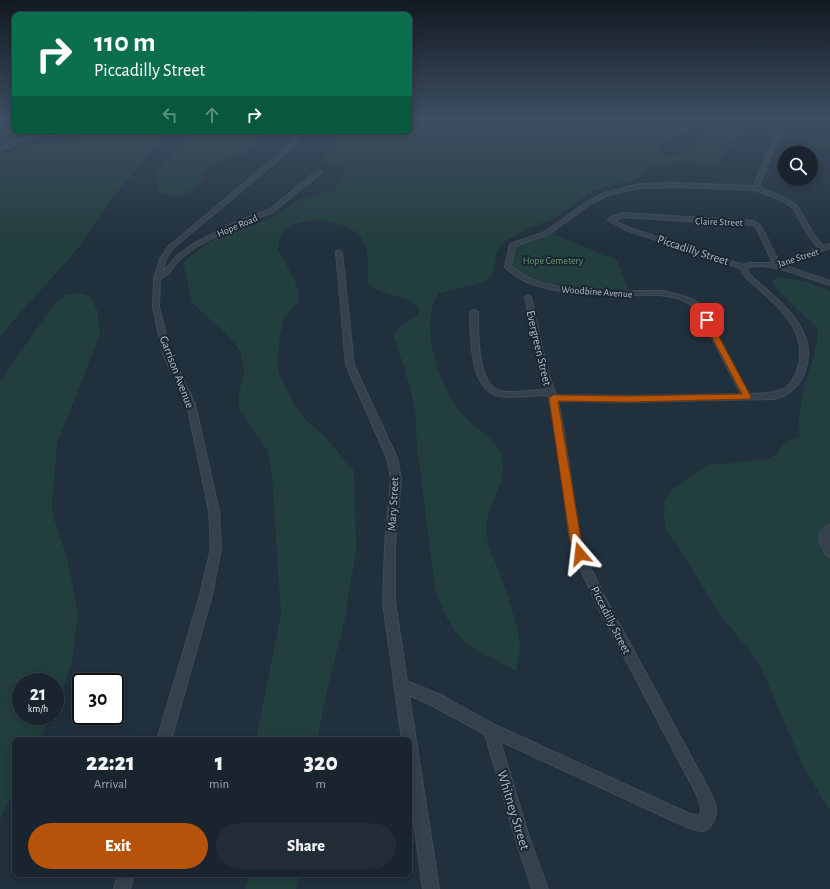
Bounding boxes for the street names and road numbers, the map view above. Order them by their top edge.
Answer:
street label: Hope Road [216,213,259,239]
street label: Claire Street [695,216,744,228]
street label: Piccadilly Street [656,233,730,268]
street label: Jane Street [777,246,821,269]
street label: Woodbine Avenue [561,285,633,300]
street label: Evergreen Street [525,309,554,387]
street label: Garrison Avenue [158,334,196,410]
street label: Mary Street [386,476,401,531]
street label: Piccadilly Street [588,584,633,656]
street label: Whitney Street [494,769,532,852]

